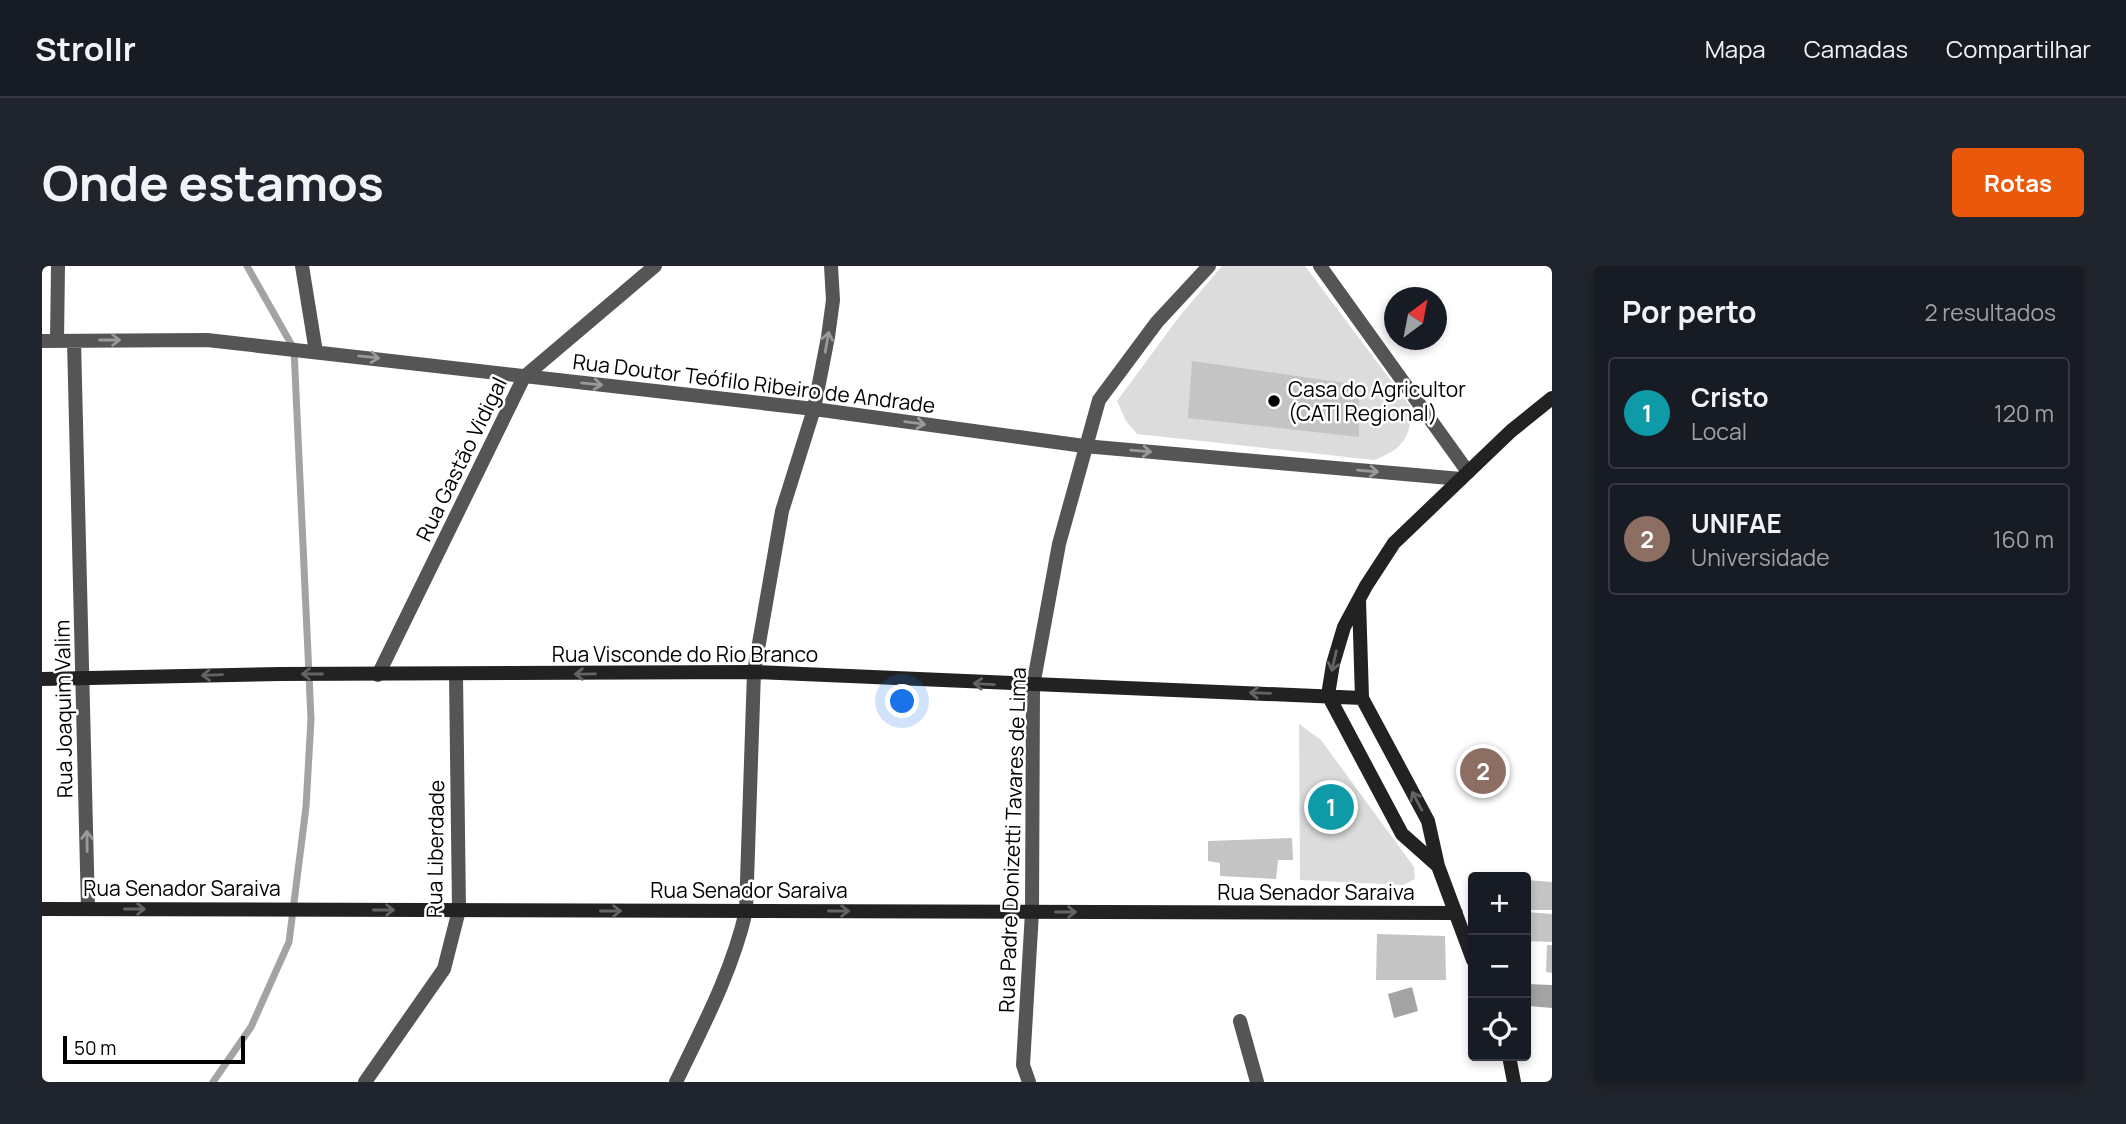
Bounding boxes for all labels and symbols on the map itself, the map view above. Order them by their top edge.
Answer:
north arrow [1384,287,1447,350]
one-way arrow [821,331,834,354]
one-way arrow [98,334,121,347]
street label: Rua Doutor Teófilo Ribeiro de Andrade [571,347,937,419]
one-way arrow [358,351,380,364]
street label: Rua Gastão Vidigal [409,372,513,546]
place label: Casa do Agricultor (CATI Regional) [1288,375,1466,427]
one-way arrow [580,378,603,391]
marker: Casa do Agricultor (CATI Regional) [1266,393,1282,409]
one-way arrow [904,417,926,430]
one-way arrow [1129,445,1152,458]
one-way arrow [1356,464,1379,477]
street label: Rua Joaquim Valim [47,620,79,798]
street label: Rua Visconde do Rio Branco [552,640,818,668]
one-way arrow [1327,650,1340,672]
one-way arrow [300,667,323,681]
one-way arrow [574,667,597,680]
street label: Rua Padre Donizetti Tavares de Lima [992,667,1032,1013]
one-way arrow [200,669,223,682]
one-way arrow [973,677,995,690]
your location [885,684,919,718]
one-way arrow [1249,686,1272,699]
pin: 2 [1460,745,1506,797]
street label: Rua Liberdade [420,780,450,918]
pin: 1 [1308,781,1354,833]
one-way arrow [1410,792,1424,812]
one-way arrow [80,829,93,852]
street label: Rua Senador Saraiva [83,874,281,902]
street label: Rua Senador Saraiva [650,876,848,904]
street label: Rua Senador Saraiva [1217,878,1415,906]
one-way arrow [123,902,146,916]
one-way arrow [372,903,395,917]
one-way arrow [600,904,623,918]
one-way arrow [827,904,850,918]
one-way arrow [1055,905,1078,919]
scale bar [63,1033,245,1065]

